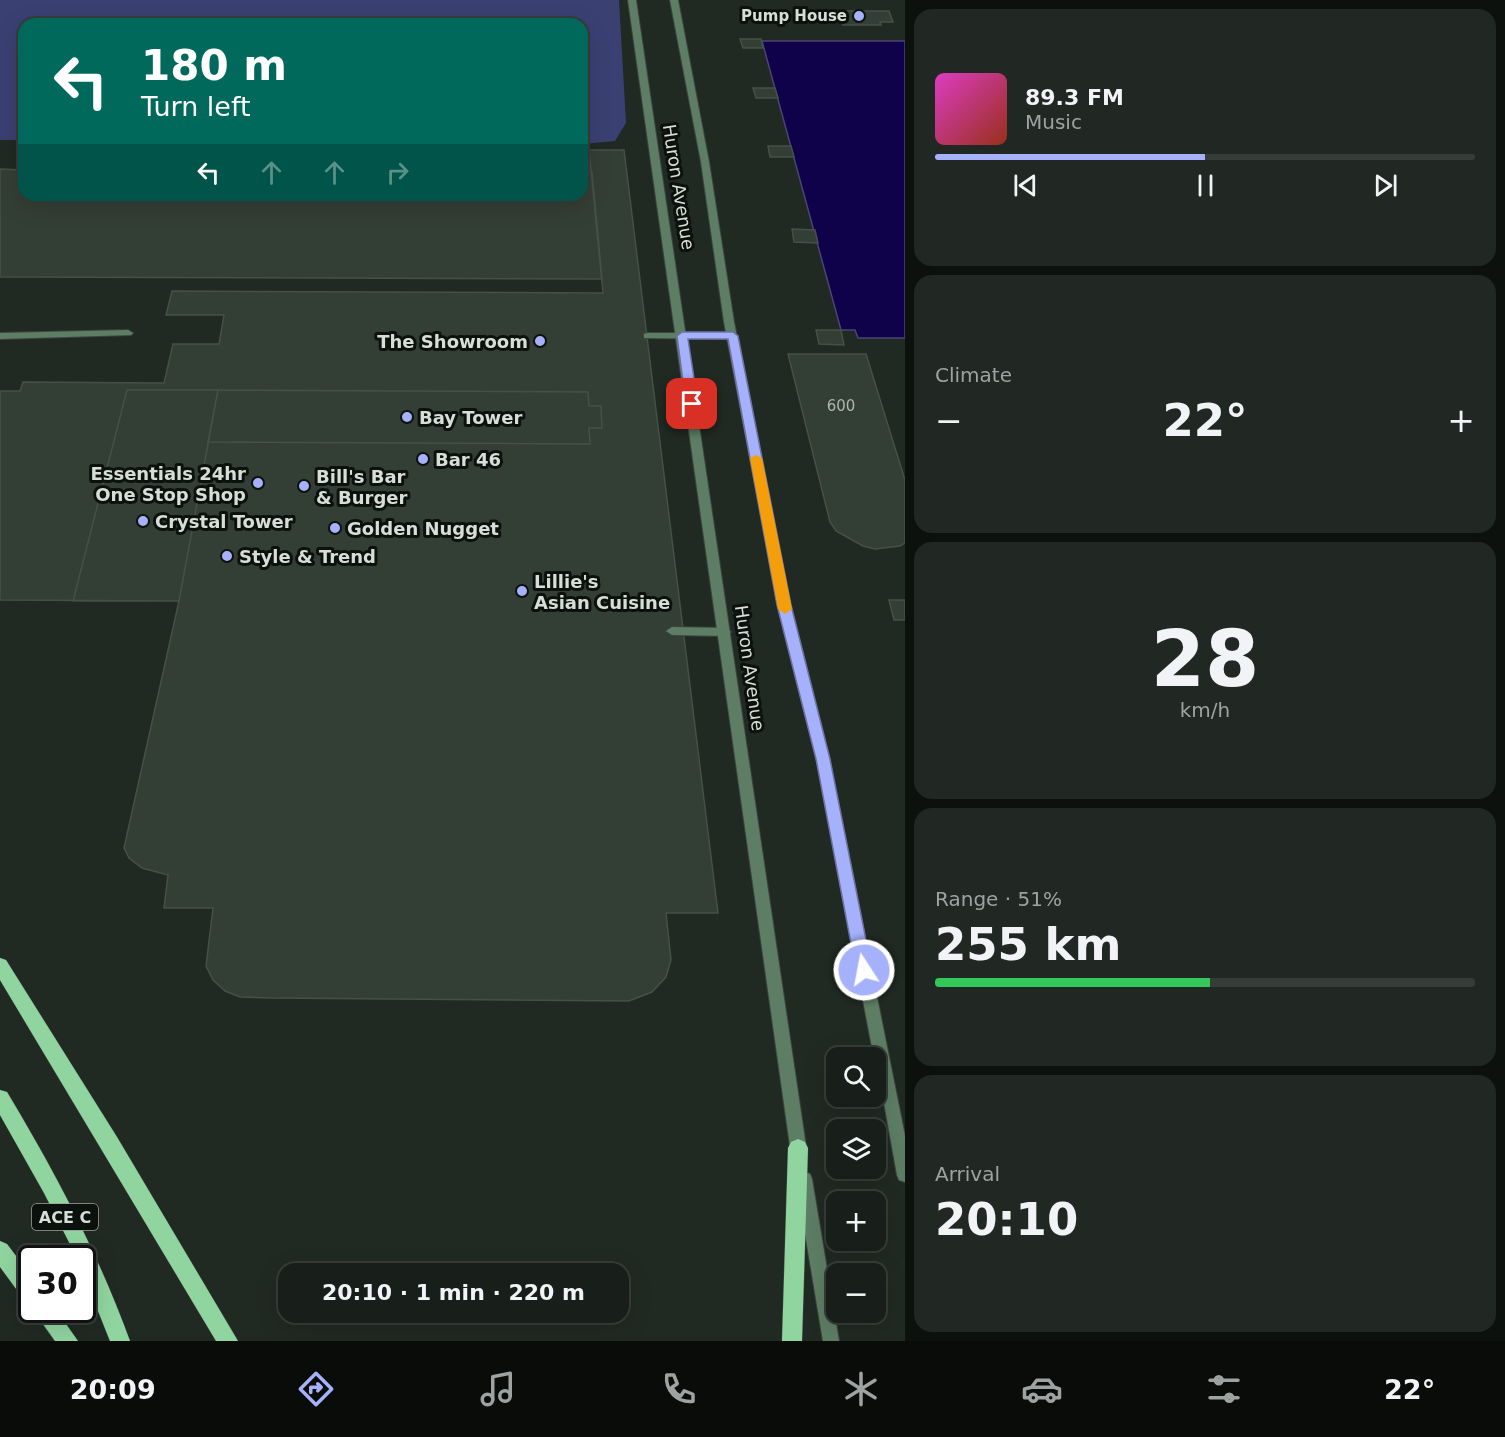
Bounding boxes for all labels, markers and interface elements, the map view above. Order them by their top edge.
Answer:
place label: Pump House [741,7,847,25]
marker: Pump House [852,9,866,23]
text: 180 m [141,41,287,90]
icon: left [42,42,120,120]
text: 89.3 FM [1025,85,1124,110]
text: Turn left [141,91,251,122]
text: Music [1025,110,1082,134]
street label: Huron Avenue [659,123,699,251]
icon: left [192,156,225,189]
icon: ahead [255,156,288,189]
icon: ahead [318,156,351,189]
icon: right [381,156,414,189]
icon: previous [1009,169,1042,202]
icon: pause [1189,169,1222,202]
icon: next [1369,169,1402,202]
place label: The Showroom [377,331,528,352]
marker: The Showroom [533,334,547,348]
text: Climate [935,363,1012,387]
pin [666,378,717,429]
icon: arrive [675,387,708,420]
text: 22° [1162,394,1248,447]
house number: 600 [827,397,855,415]
text: − [935,401,963,440]
text: + [1447,401,1475,440]
place label: Bay Tower [419,407,522,428]
marker: Bay Tower [400,410,414,424]
place label: Bar 46 [435,449,501,470]
marker: Bar 46 [416,452,430,466]
place label: Essentials 24hr One Stop Shop [90,463,246,505]
place label: Bill's Bar & Burger [316,466,407,508]
marker: Essentials 24hr One Stop Shop [251,476,265,490]
marker: Bill's Bar & Burger [297,479,311,493]
place label: Crystal Tower [155,511,293,532]
marker: Crystal Tower [136,514,150,528]
place label: Golden Nugget [347,518,499,539]
marker: Golden Nugget [328,521,342,535]
place label: Style & Trend [239,546,376,567]
marker: Style & Trend [220,549,234,563]
place label: Lillie's Asian Cuisine [534,571,670,613]
marker: Lillie's Asian Cuisine [515,584,529,598]
street label: Huron Avenue [731,604,769,732]
text: 28 [1151,614,1259,704]
text: km/h [1180,698,1230,722]
text: Range · 51% [935,887,1062,911]
text: 255 km [935,918,1121,971]
position arrow [832,938,896,1002]
map controls [826,1047,886,1323]
button: search [826,1047,886,1107]
button: layers [826,1119,886,1179]
text: Arrival [935,1162,1000,1186]
button: + [826,1191,886,1251]
text: 20:10 [935,1193,1078,1246]
road number: ACE C [32,1204,98,1230]
speed limit sign: 30 [18,1245,96,1323]
button: − [826,1263,886,1323]
text: 20:10 · 1 min · 220 m [322,1280,585,1305]
icon: directions [295,1368,337,1410]
icon: music [477,1368,519,1410]
icon: phone [658,1368,700,1410]
icon: climate [840,1368,882,1410]
icon: car [1021,1368,1063,1410]
icon: filters [1203,1368,1245,1410]
text: 20:09 [70,1374,156,1405]
text: 22° [1384,1374,1435,1405]

